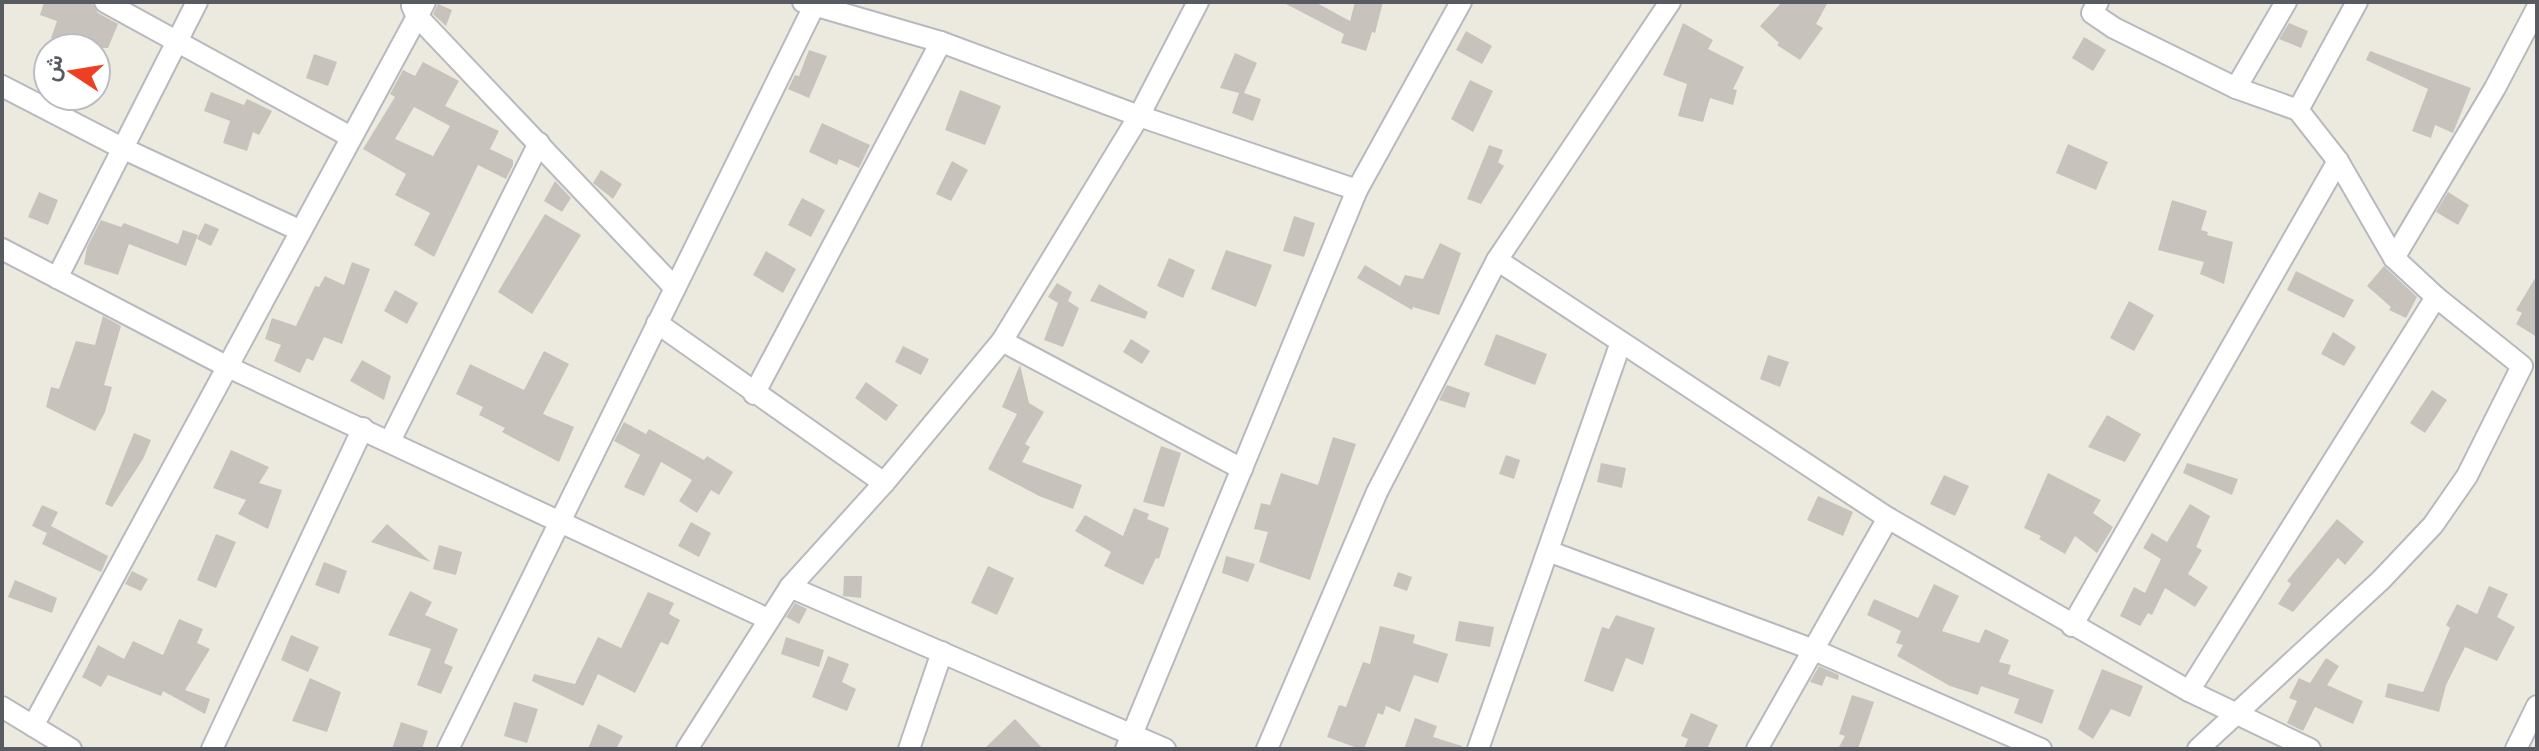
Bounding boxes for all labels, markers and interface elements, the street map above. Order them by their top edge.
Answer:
north arrow [32,32,112,112]
text: ش [39,53,71,84]

